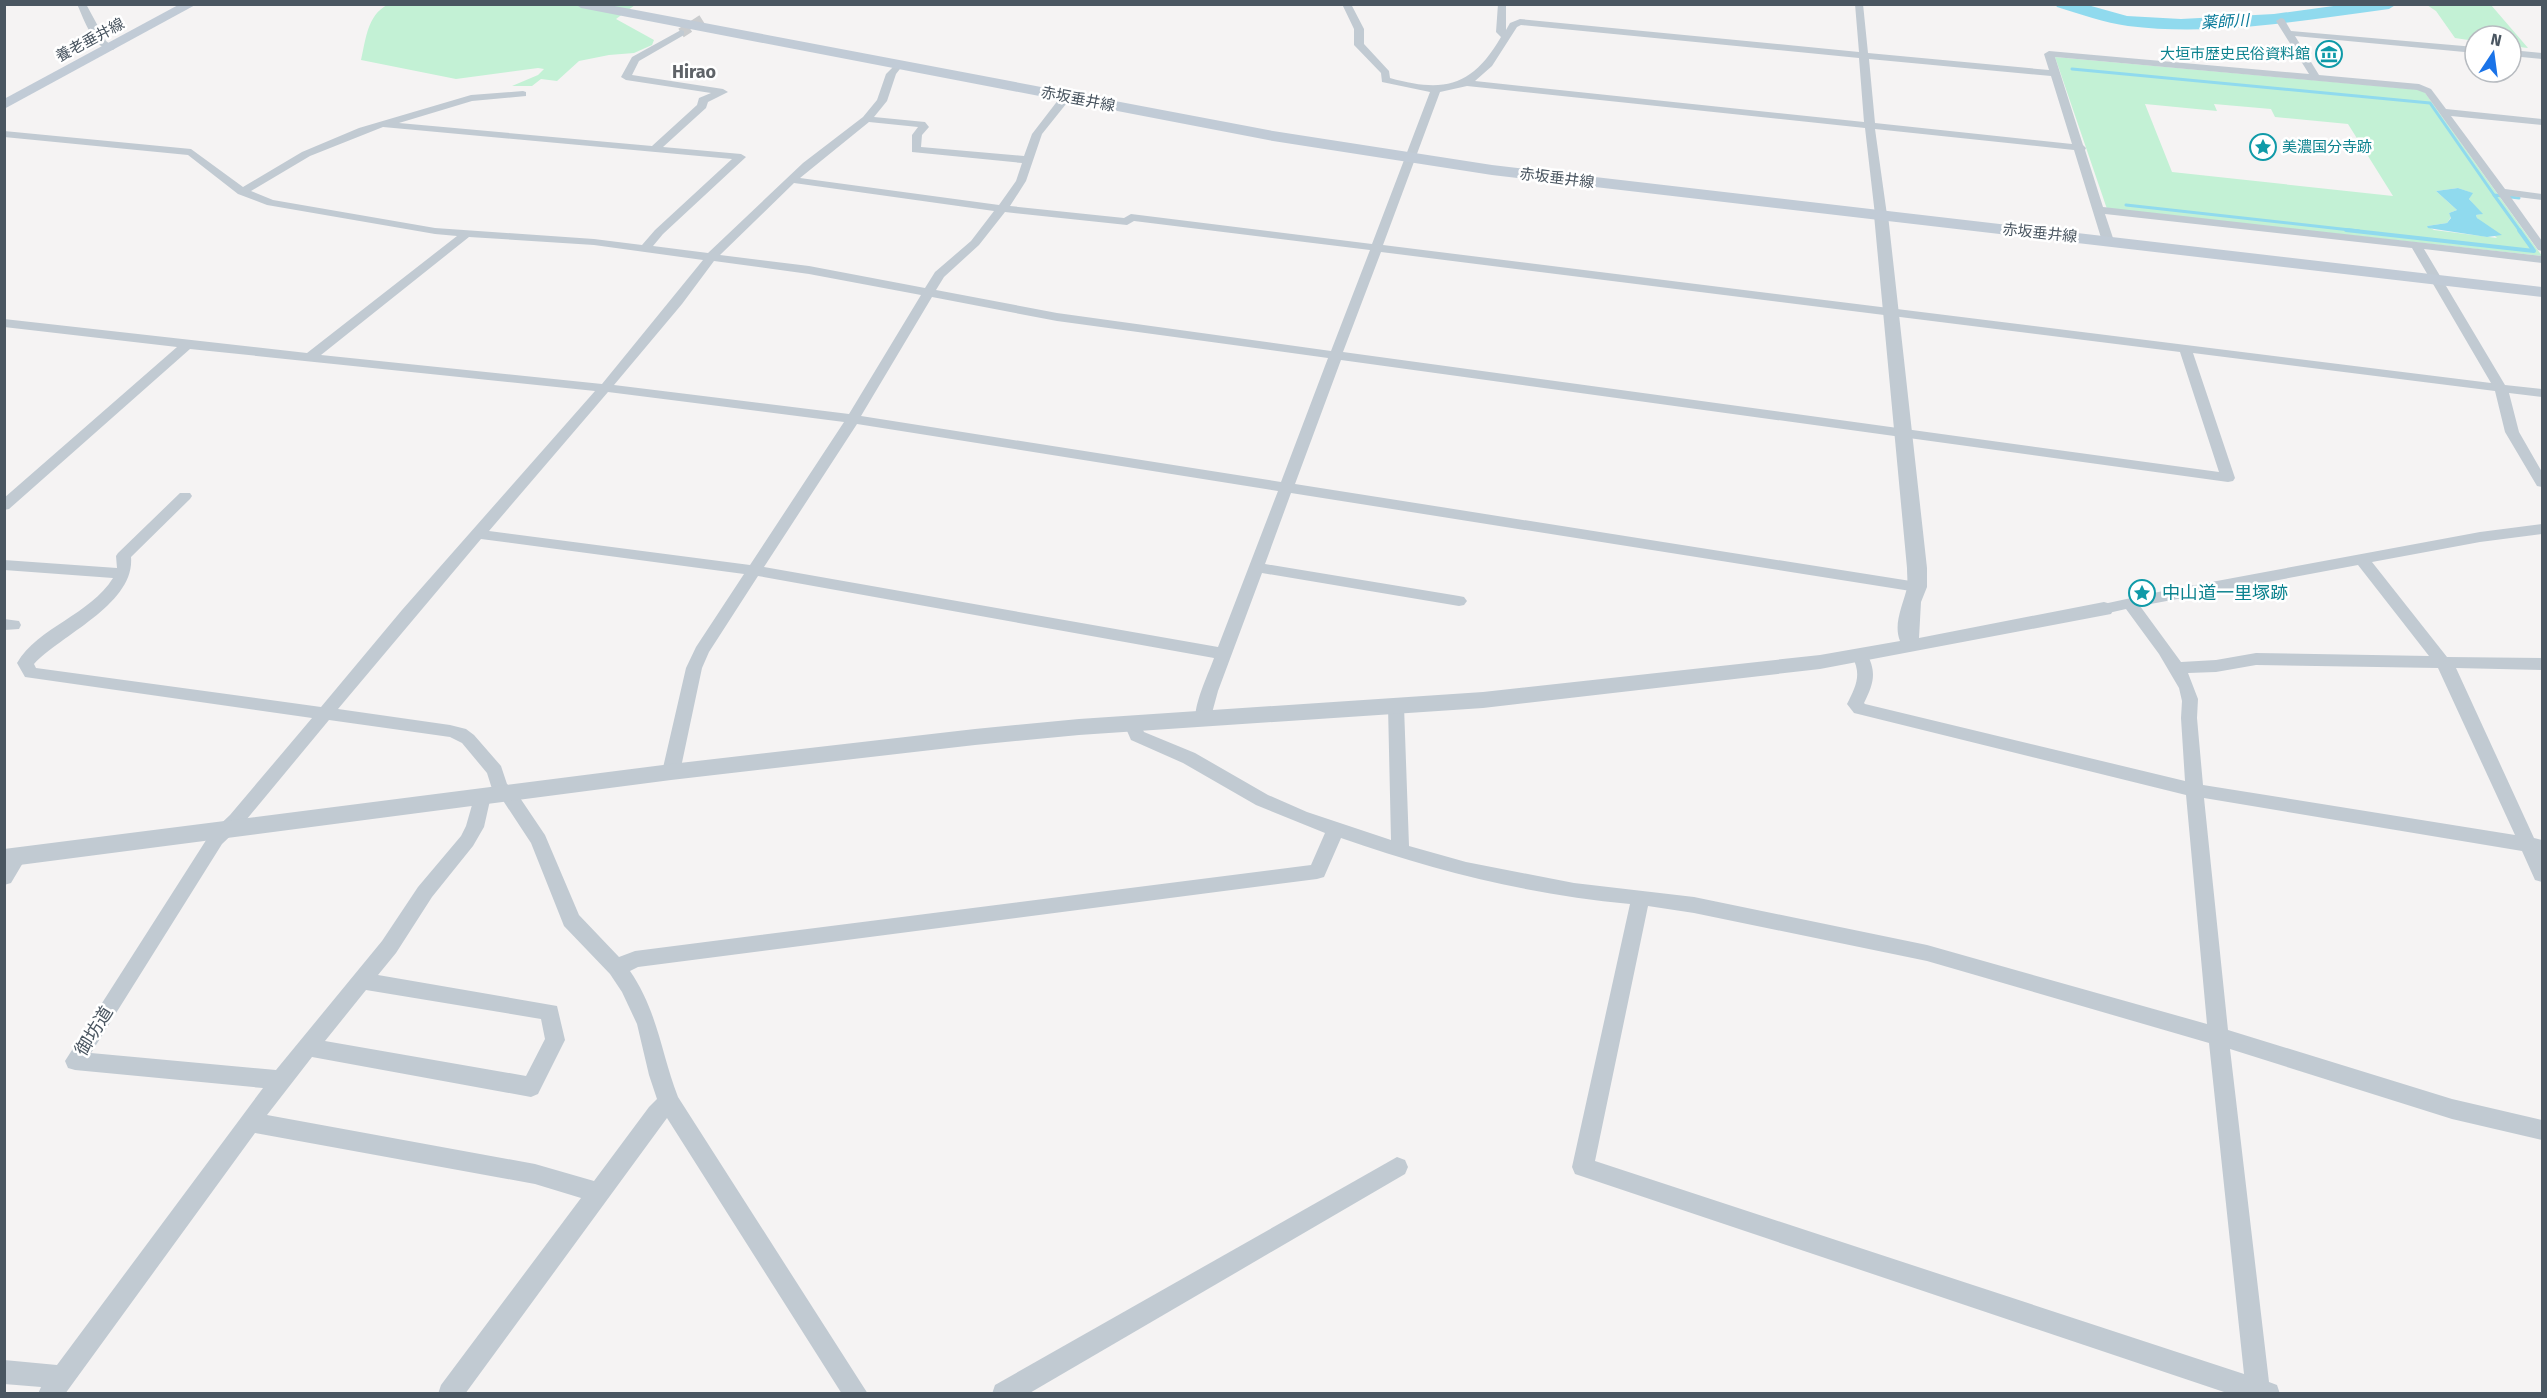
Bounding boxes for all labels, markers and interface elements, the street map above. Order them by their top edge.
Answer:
water label: 薬師川 [2201,11,2251,32]
street label: 養老垂井線 [53,14,127,66]
north arrow [2463,24,2523,84]
text: N [2489,29,2504,50]
museum icon: 大垣市歴史民俗資料館 [2314,39,2344,69]
place label: 大垣市歴史民俗資料館 [2160,45,2310,63]
district label: Hirao [672,61,716,83]
street label: 赤坂垂井線 [1039,83,1117,115]
place icon: 美濃国分寺跡 [2248,132,2278,162]
place label: 美濃国分寺跡 [2282,138,2372,156]
street label: 赤坂垂井線 [1519,164,1595,192]
street label: 赤坂垂井線 [2002,220,2078,246]
place icon: 中山道一里塚跡 [2127,578,2157,608]
place label: 中山道一里塚跡 [2162,582,2288,604]
street label: 御坊道 [70,1002,118,1060]

